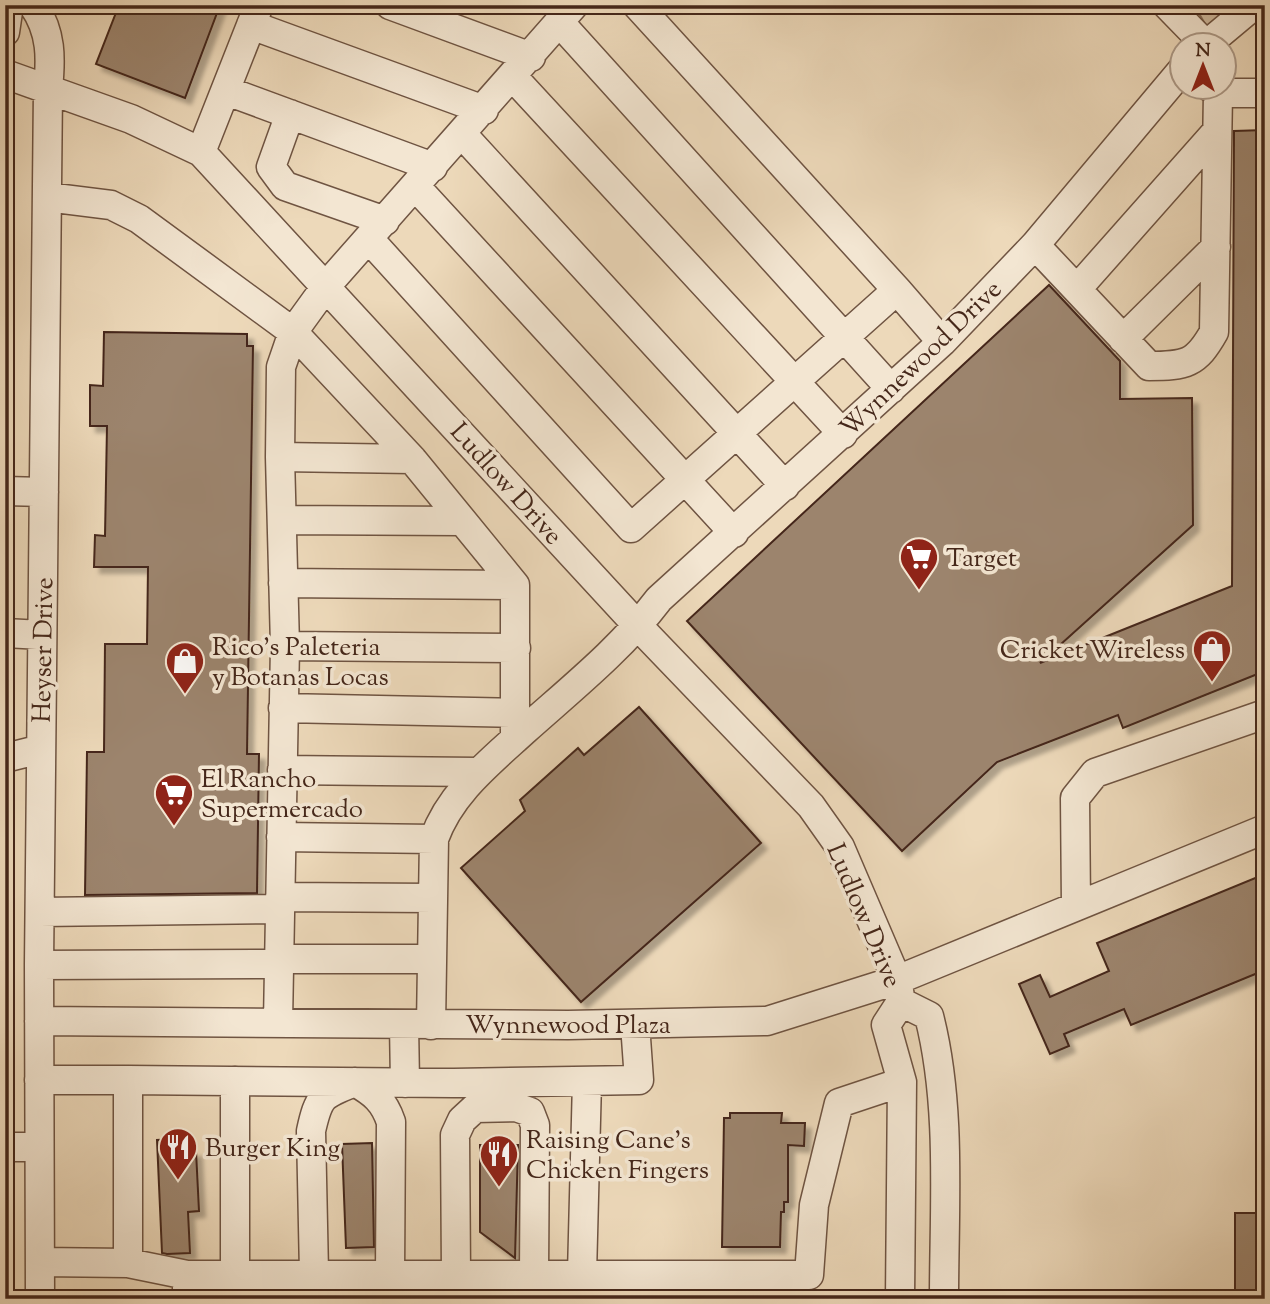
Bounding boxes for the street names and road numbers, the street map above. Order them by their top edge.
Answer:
street label: Wynnewood Drive [832,273,1011,447]
street label: Ludlow Drive [440,415,570,554]
street label: Heyser Drive [25,577,64,723]
street label: Ludlow Drive [816,838,910,994]
street label: Wynnewood Plaza [465,1008,671,1045]

